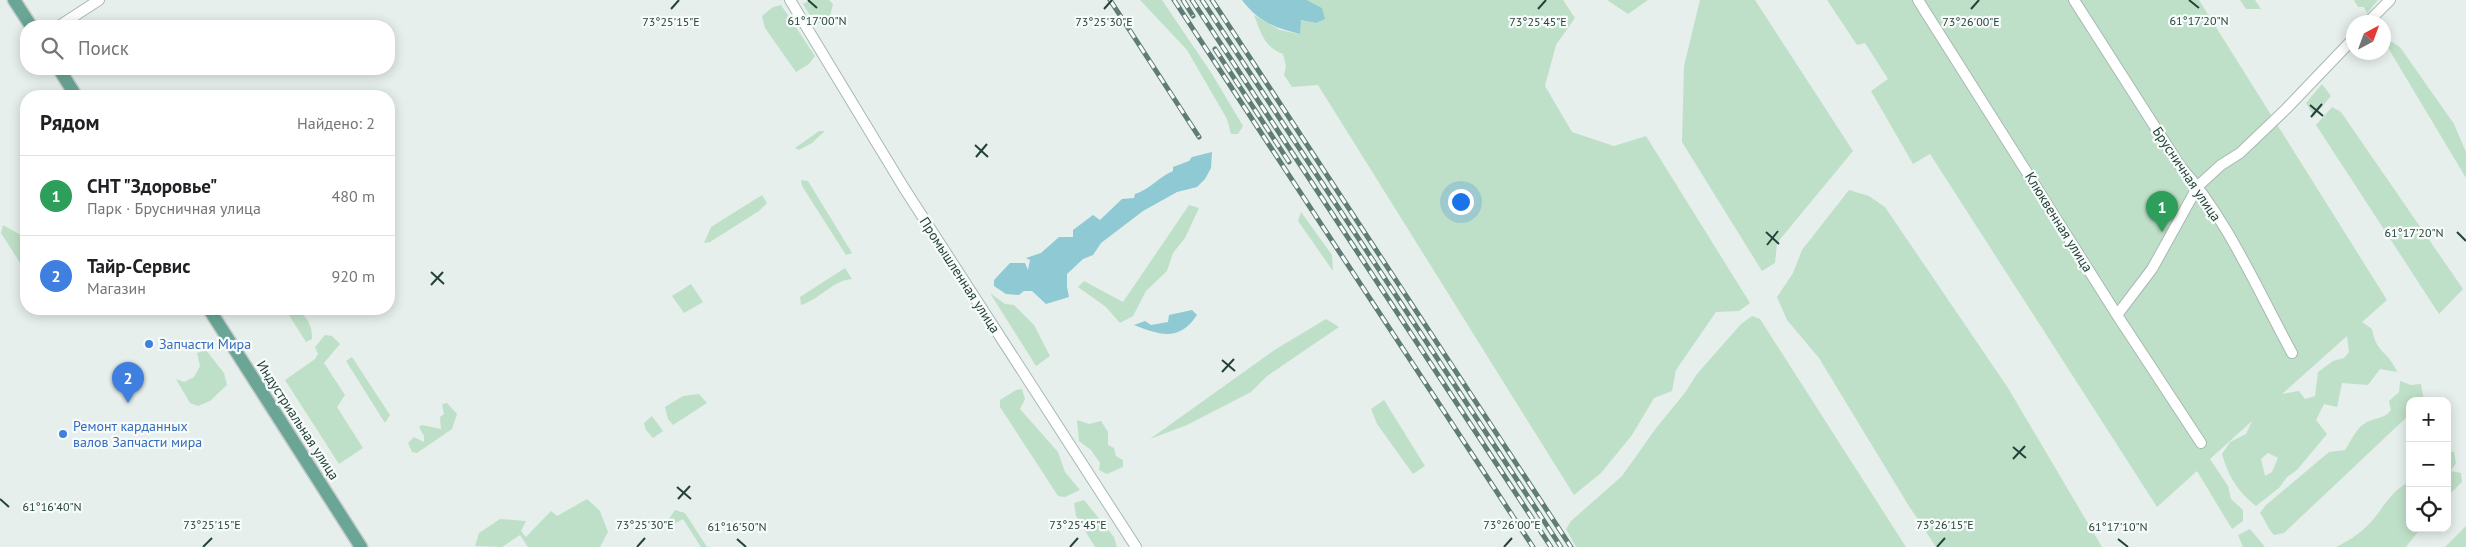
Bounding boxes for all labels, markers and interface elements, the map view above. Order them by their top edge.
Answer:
text: 61°17'00"N [787,13,847,28]
text: 61°17'20"N [2169,13,2229,28]
text: 73°25'15"E [642,14,700,29]
text: 73°25'30"E [1075,14,1133,29]
text: 73°25'45"E [1509,14,1567,29]
text: 73°26'00"E [1942,14,2000,29]
north arrow [2346,15,2391,60]
search box [20,20,395,75]
icon: search [38,34,66,62]
text: Поиск [78,36,129,60]
text: Рядом [40,109,99,136]
text: Найдено: 2 [297,113,375,133]
street label: Брусничная улица [2149,123,2225,225]
street label: Клюквенная улица [2021,169,2097,275]
text: СНТ "Здоровье" [87,174,217,198]
text: 1 [51,186,61,206]
text: 480 m [332,186,375,206]
your location [1448,189,1474,215]
pin: 1 [2146,191,2178,232]
text: Парк · Брусничная улица [87,198,261,218]
street label: Промышленная улица [916,213,1004,337]
text: 61°17'20"N [2384,225,2444,240]
text: Тайр-Сервис [87,254,190,278]
text: 2 [51,266,61,286]
text: 920 m [332,266,375,286]
text: Магазин [87,278,146,298]
place label: Запчасти Мира [159,335,251,353]
marker: Запчасти Мира [143,338,155,350]
street label: Индустриальная улица [253,357,343,483]
pin: 2 [112,362,144,403]
map controls [2406,397,2451,532]
button: + [2406,397,2451,442]
place label: Ремонт карданных валов Запчасти мира [73,417,202,451]
marker: Ремонт карданных валов Запчасти мира [57,428,69,440]
button: − [2406,442,2451,487]
button: locate [2406,487,2451,532]
text: 61°16'40"N [22,499,82,514]
text: 73°25'15"E [183,517,241,532]
text: 73°25'30"E [616,517,674,532]
text: 73°25'45"E [1049,517,1107,532]
text: 73°26'00"E [1483,517,1541,532]
text: 73°26'15"E [1916,517,1974,532]
text: 61°16'50"N [707,519,767,534]
text: 61°17'10"N [2088,519,2148,534]

